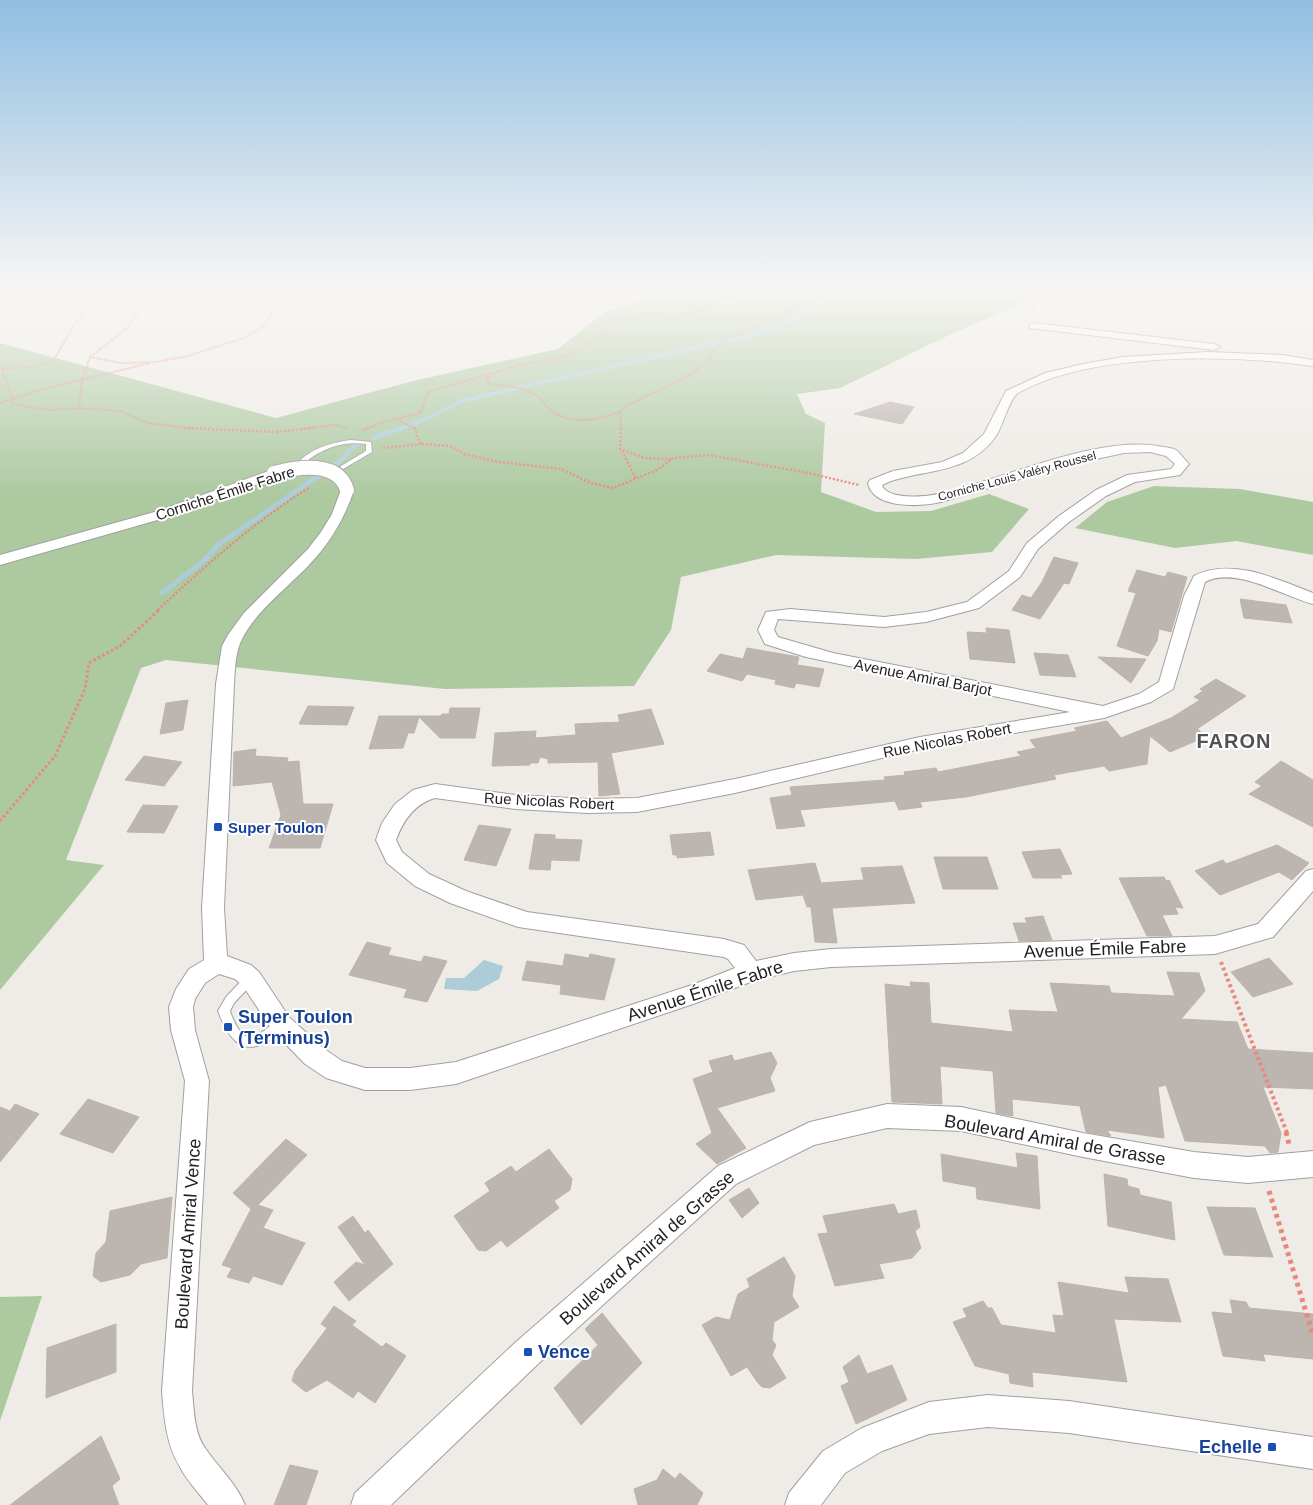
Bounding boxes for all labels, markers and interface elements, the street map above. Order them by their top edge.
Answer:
street label: Corniche Louis Valéry Roussel [936,448,1098,504]
street label: Corniche Émile Fabre [153,463,297,523]
street label: Avenue Amiral Barjot [853,655,994,699]
street label: Rue Nicolas Robert [882,719,1013,761]
district label: FARON [1197,730,1272,752]
street label: Rue Nicolas Robert [484,789,615,813]
place label: Super Toulon [228,819,324,836]
marker: Super Toulon [212,821,224,833]
street label: Avenue Émile Fabre [1023,936,1187,962]
street label: Avenue Émile Fabre [625,956,785,1026]
place label: Super Toulon (Terminus) [238,1007,353,1048]
marker: Super Toulon (Terminus) [222,1021,234,1033]
street label: Boulevard Amiral de Grasse [943,1111,1167,1169]
street label: Boulevard Amiral Vence [171,1138,205,1330]
street label: Boulevard Amiral de Grasse [556,1167,738,1329]
place label: Vence [538,1342,590,1362]
marker: Vence [522,1346,534,1358]
place label: Echelle [1199,1437,1262,1457]
marker: Echelle [1266,1441,1278,1453]

